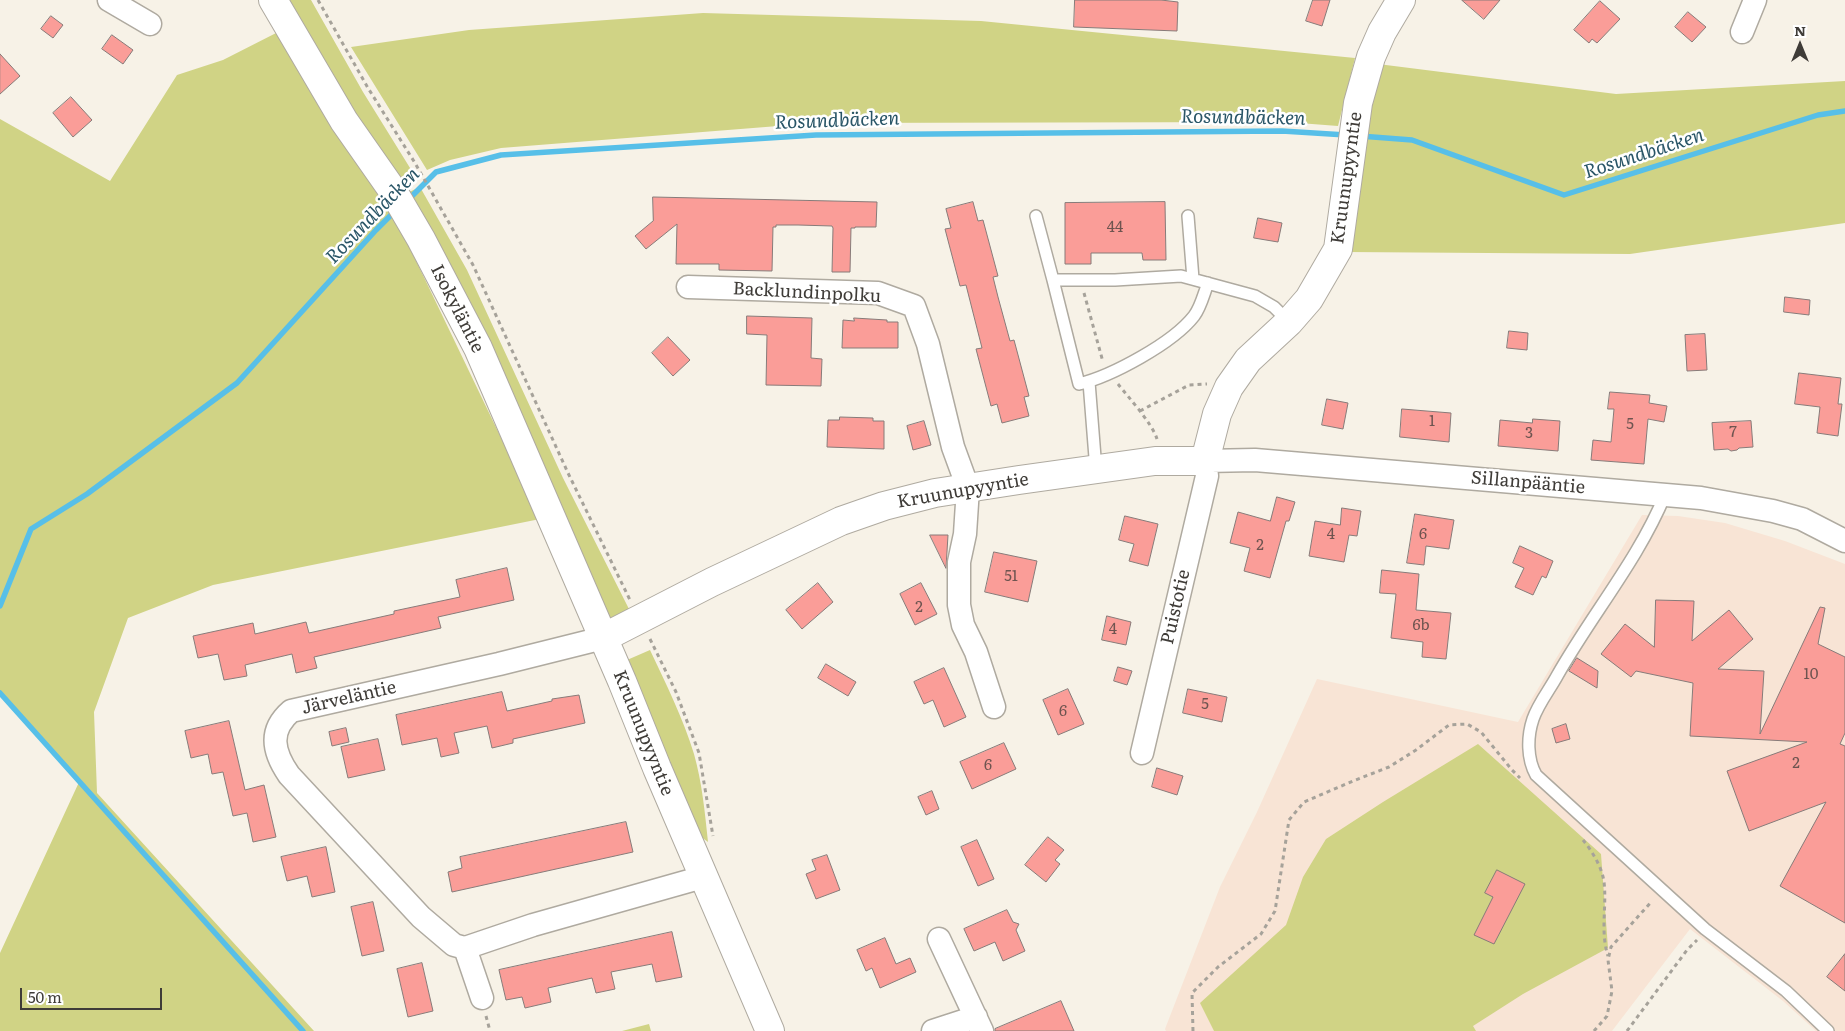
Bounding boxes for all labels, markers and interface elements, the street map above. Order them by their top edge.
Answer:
north arrow [1775,20,1825,70]
text: N [1794,20,1806,40]
water label: Rosundbäcken [1180,106,1306,130]
water label: Rosundbäcken [774,107,900,135]
street label: Kruunupyyntie [1327,110,1367,246]
water label: Rosundbäcken [1581,124,1707,184]
water label: Rosundbäcken [321,163,425,269]
house number: 44 [1107,219,1123,237]
street label: Isokyläntie [426,261,488,357]
street label: Backlundinpolku [732,278,882,308]
house number: 1 [1429,413,1435,431]
house number: 5 [1626,416,1634,434]
house number: 7 [1729,424,1737,442]
house number: 3 [1525,425,1533,443]
street label: Sillanpääntie [1470,467,1586,499]
street label: Kruunupyyntie [895,469,1031,513]
house number: 4 [1327,526,1335,544]
house number: 6 [1419,526,1427,544]
house number: 2 [1256,537,1264,555]
street label: Puistotie [1157,567,1195,647]
house number: 51 [1004,568,1018,586]
house number: 2 [915,599,923,617]
house number: 6b [1412,617,1430,635]
house number: 4 [1109,621,1117,639]
house number: 10 [1804,666,1818,684]
street label: Kruunupyyntie [608,667,678,799]
street label: Järveläntie [300,677,398,719]
house number: 5 [1201,696,1209,714]
house number: 6 [1059,703,1067,721]
house number: 2 [1792,755,1800,773]
house number: 6 [984,757,992,775]
scale bar [22,978,165,1010]
text: 50 m [28,985,62,1008]

